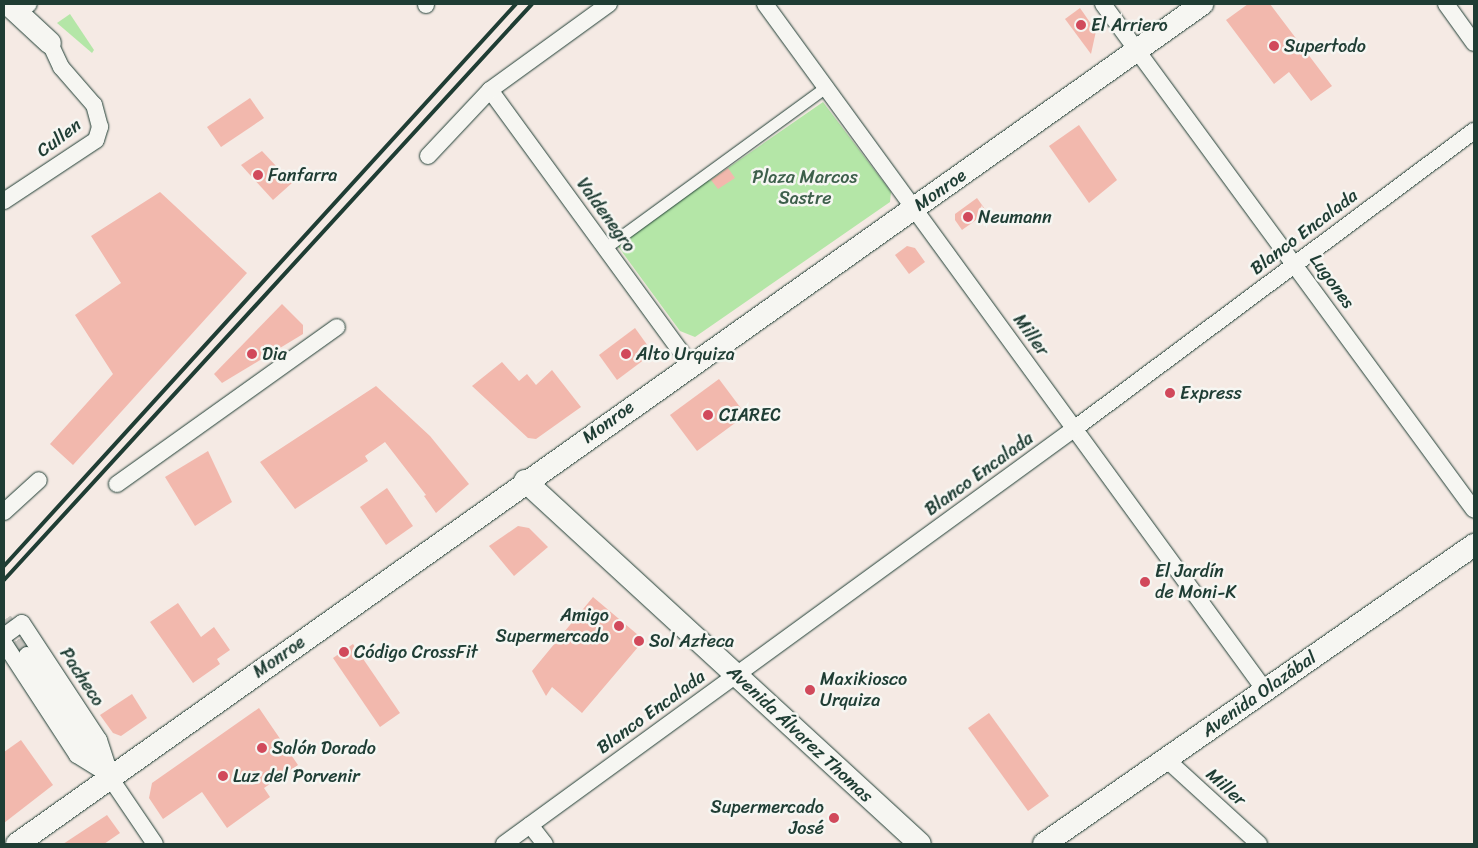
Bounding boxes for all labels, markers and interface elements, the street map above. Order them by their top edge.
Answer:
place label: El Arriero [1091,14,1168,36]
marker: El Arriero [1075,19,1087,31]
place label: Supertodo [1284,35,1366,57]
marker: Supertodo [1268,40,1280,52]
street label: Cullen [32,114,86,162]
place label: Fanfarra [268,164,337,186]
street label: Monroe [910,164,970,216]
park label: Plaza Marcos Sastre [753,167,857,210]
marker: Fanfarra [252,169,264,181]
street label: Valdenegro [572,174,640,256]
street label: Blanco Encalada [1246,185,1362,279]
place label: Neumann [978,206,1052,228]
marker: Neumann [962,211,974,223]
street label: Lugones [1305,250,1359,312]
street label: Miller [1009,310,1053,360]
place label: Dia [262,343,287,365]
place label: Alto Urquiza [636,343,735,365]
marker: Dia [246,348,258,360]
marker: Alto Urquiza [620,348,632,360]
place label: Express [1180,382,1242,404]
marker: Express [1164,387,1176,399]
street label: Monroe [578,396,638,448]
place label: CIAREC [719,404,781,426]
marker: CIAREC [701,408,715,422]
street label: Blanco Encalada [921,428,1037,520]
place label: El Jardín de Moni-K [1155,561,1236,604]
marker: El Jardín de Moni-K [1139,576,1151,588]
place label: Amigo Supermercado [495,605,609,648]
marker: Amigo Supermercado [613,620,625,632]
place label: Sol Azteca [649,630,735,652]
street label: Monroe [249,631,309,683]
marker: Sol Azteca [633,635,645,647]
place label: Código CrossFit [354,641,478,663]
street label: Pacheco [55,644,109,710]
marker: Código CrossFit [338,646,350,658]
street label: Avenida Olazábal [1198,647,1320,741]
street label: Avenida Álvarez Thomas [723,661,877,807]
street label: Blanco Encalada [593,666,709,758]
place label: Maxikiosco Urquiza [820,669,907,712]
marker: Maxikiosco Urquiza [804,684,816,696]
place label: Salón Dorado [272,737,376,759]
marker: Salón Dorado [256,742,268,754]
street label: Miller [1201,763,1251,811]
place label: Luz del Porvenir [233,765,360,787]
marker: Luz del Porvenir [217,770,229,782]
place label: Supermercado José [710,797,824,840]
marker: Supermercado José [828,812,840,824]

